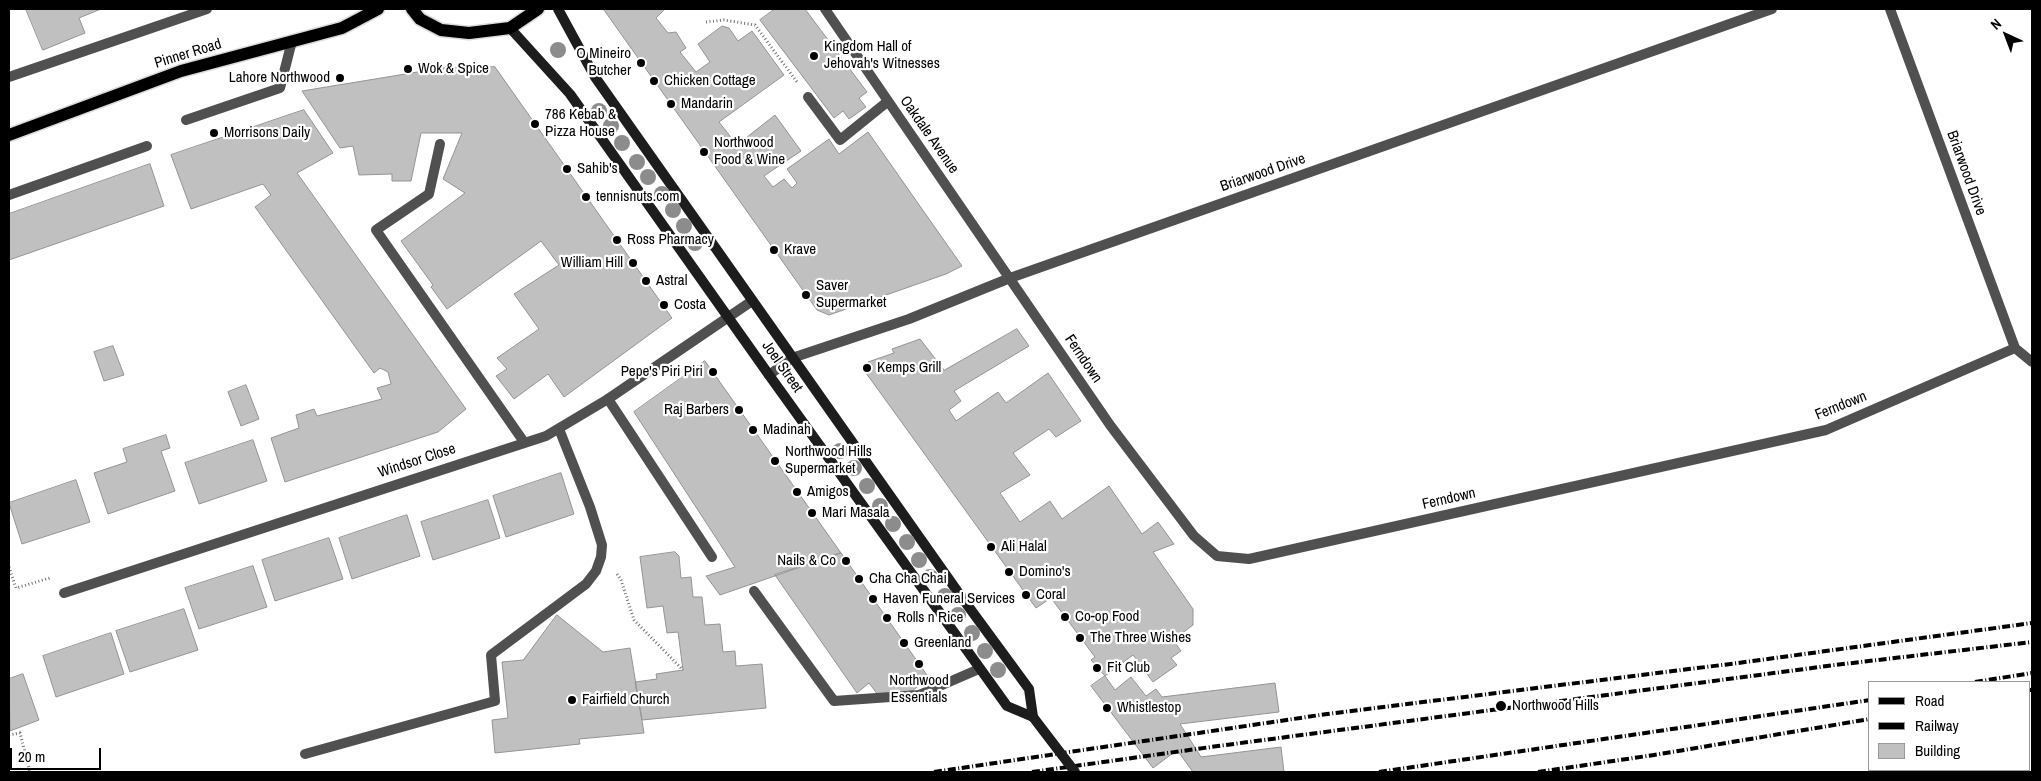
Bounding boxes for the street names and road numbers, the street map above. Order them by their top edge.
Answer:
street label: Pinner Road [152,35,224,73]
street label: Oakdale Avenue [896,93,962,177]
street label: Briarwood Drive [1942,128,1990,218]
street label: Briarwood Drive [1218,150,1308,196]
street label: Ferndown [1060,332,1106,386]
street label: Joel Street [758,338,806,396]
street label: Ferndown [1813,388,1869,424]
street label: Windsor Close [376,440,458,482]
street label: Ferndown [1421,484,1477,514]

